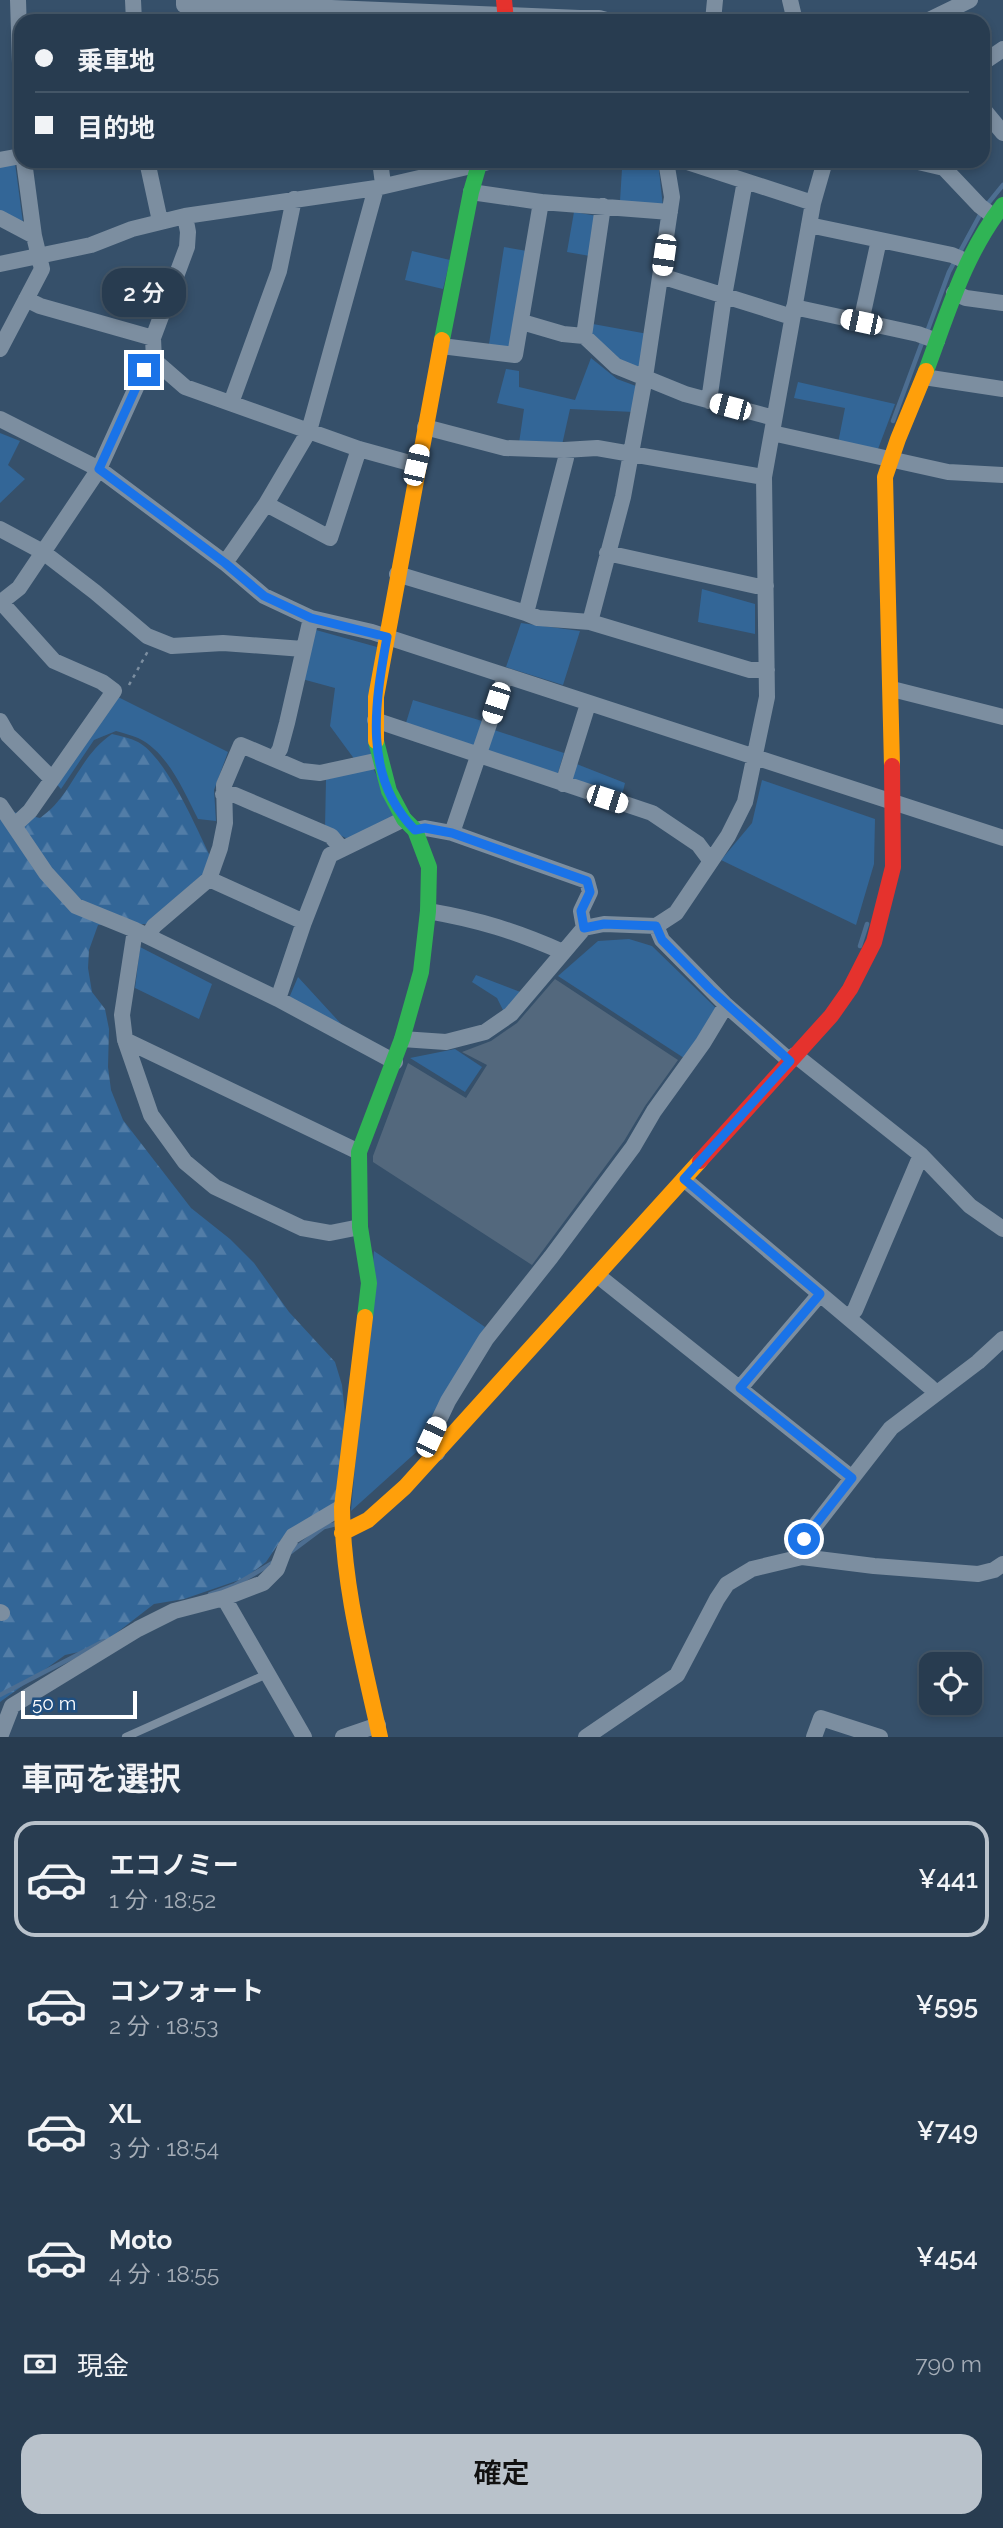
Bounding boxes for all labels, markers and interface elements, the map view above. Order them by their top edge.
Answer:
text: 乗車地 [77,46,155,76]
text: 目的地 [77,113,155,143]
car [651,233,678,277]
callout: 2 分 [102,268,186,318]
text: 2 分 [123,279,165,306]
car [839,307,884,337]
route end [128,354,160,386]
car [707,391,754,423]
car [402,442,431,488]
car [480,680,513,726]
car [584,783,631,815]
car [413,1414,450,1460]
route start [788,1523,820,1555]
map controls [919,1652,982,1715]
button: locate [919,1652,982,1715]
scale bar [21,1688,136,1720]
text: 50 m [32,1692,76,1714]
text: 車両を選択 [21,1760,181,1797]
icon: car [25,1848,88,1911]
text: エコノミー [109,1850,239,1880]
text: ¥441 [918,1864,978,1894]
text: 1 分 · 18:52 [109,1886,216,1913]
icon: car [25,1974,88,2037]
text: コンフォート [109,1976,264,2006]
text: ¥595 [916,1990,978,2020]
text: 2 分 · 18:53 [109,2012,219,2039]
text: XL [109,2099,141,2129]
icon: car [25,2100,88,2163]
text: ¥749 [917,2116,978,2146]
text: 3 分 · 18:54 [109,2134,219,2161]
text: Moto [109,2225,172,2255]
icon: car [25,2226,88,2289]
text: ¥454 [916,2242,978,2272]
text: 4 分 · 18:55 [109,2260,219,2287]
icon: cash [21,2345,59,2383]
text: 790 m [915,2350,982,2377]
text: 現金 [77,2351,129,2381]
button: 確定 [21,2434,982,2514]

